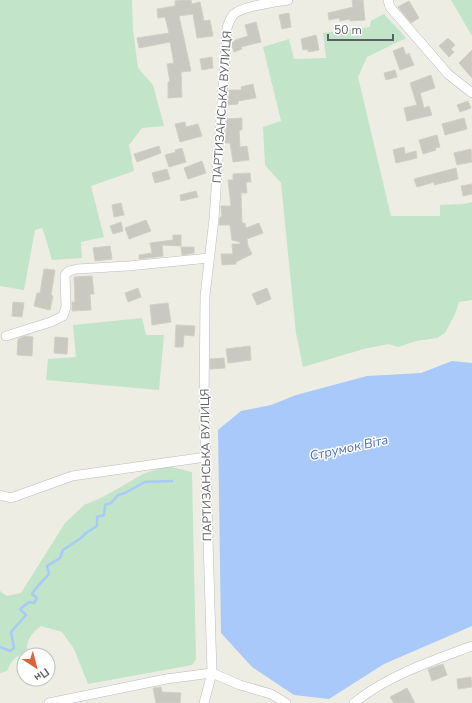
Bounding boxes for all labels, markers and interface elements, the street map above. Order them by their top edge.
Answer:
scale bar [328,16,393,42]
text: 50 m [334,22,362,38]
street label: ПАРТИЗАНСЬКА ВУЛИЦЯ [209,30,235,184]
street label: ПАРТИЗАНСЬКА ВУЛИЦЯ [197,388,215,542]
water label: Струмок Віта [308,431,390,465]
north arrow [16,647,56,687]
text: Пн [31,664,52,685]

